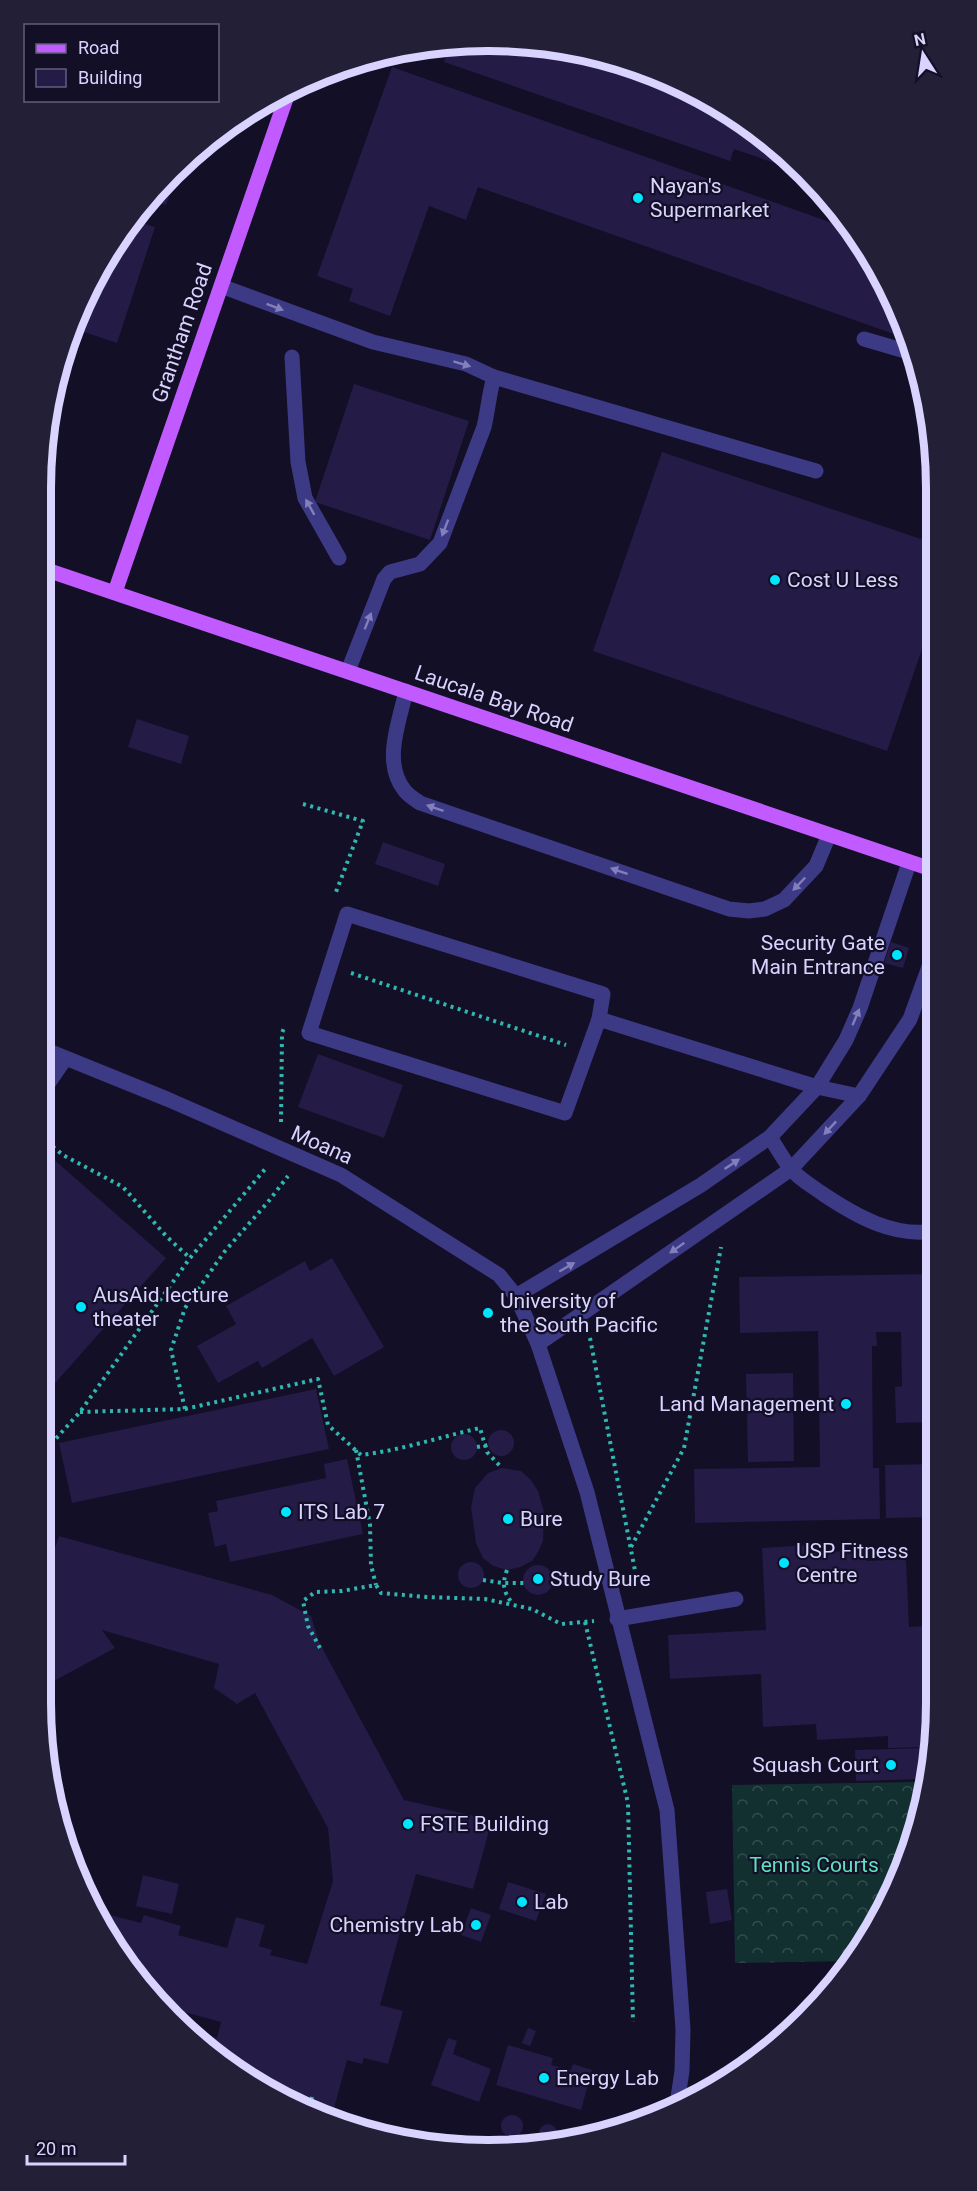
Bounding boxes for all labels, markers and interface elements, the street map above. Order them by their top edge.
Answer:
legend [24,24,219,102]
north arrow [893,24,953,84]
text: N [912,29,927,50]
text: Road [78,37,119,58]
text: Building [78,67,142,88]
place label: Nayan's Supermarket [650,174,770,222]
marker: Nayan's Supermarket [631,191,645,205]
street label: Grantham Road [147,260,217,406]
one-way arrow [267,302,285,312]
one-way arrow [453,359,471,369]
one-way arrow [305,498,315,515]
one-way arrow [440,519,449,537]
place label: Cost U Less [787,568,899,592]
marker: Cost U Less [768,573,782,587]
one-way arrow [364,612,373,630]
street label: Laucala Bay Road [412,661,576,737]
one-way arrow [425,803,443,813]
one-way arrow [610,866,628,876]
one-way arrow [792,877,806,891]
place label: Security Gate Main Entrance [751,931,885,979]
marker: Security Gate Main Entrance [890,948,904,962]
one-way arrow [851,1008,861,1026]
one-way arrow [823,1120,837,1135]
street label: Moana [288,1121,356,1169]
one-way arrow [724,1158,740,1169]
one-way arrow [670,1242,686,1254]
one-way arrow [558,1262,575,1272]
place label: AusAid lecture theater [93,1283,229,1331]
place label: University of the South Pacific [500,1289,658,1337]
marker: AusAid lecture theater [74,1300,88,1314]
marker: University of the South Pacific [481,1306,495,1320]
place label: Land Management [659,1392,834,1416]
marker: Land Management [839,1397,853,1411]
place label: ITS Lab 7 [298,1500,385,1524]
marker: ITS Lab 7 [279,1505,293,1519]
place label: Bure [520,1507,563,1531]
marker: Bure [501,1512,515,1526]
place label: USP Fitness Centre [796,1539,909,1587]
marker: USP Fitness Centre [777,1556,791,1570]
place label: Study Bure [550,1567,651,1591]
marker: Study Bure [531,1572,545,1586]
place label: Squash Court [752,1753,879,1777]
marker: Squash Court [884,1758,898,1772]
place label: FSTE Building [420,1812,549,1836]
marker: FSTE Building [401,1817,415,1831]
park label: Tennis Courts [749,1853,879,1877]
place label: Lab [534,1890,569,1914]
marker: Lab [515,1895,529,1909]
place label: Chemistry Lab [329,1913,464,1937]
marker: Chemistry Lab [469,1918,483,1932]
place label: Energy Lab [556,2066,659,2090]
marker: Energy Lab [537,2071,551,2085]
scale bar [27,2128,124,2166]
text: 20 m [36,2138,76,2159]

